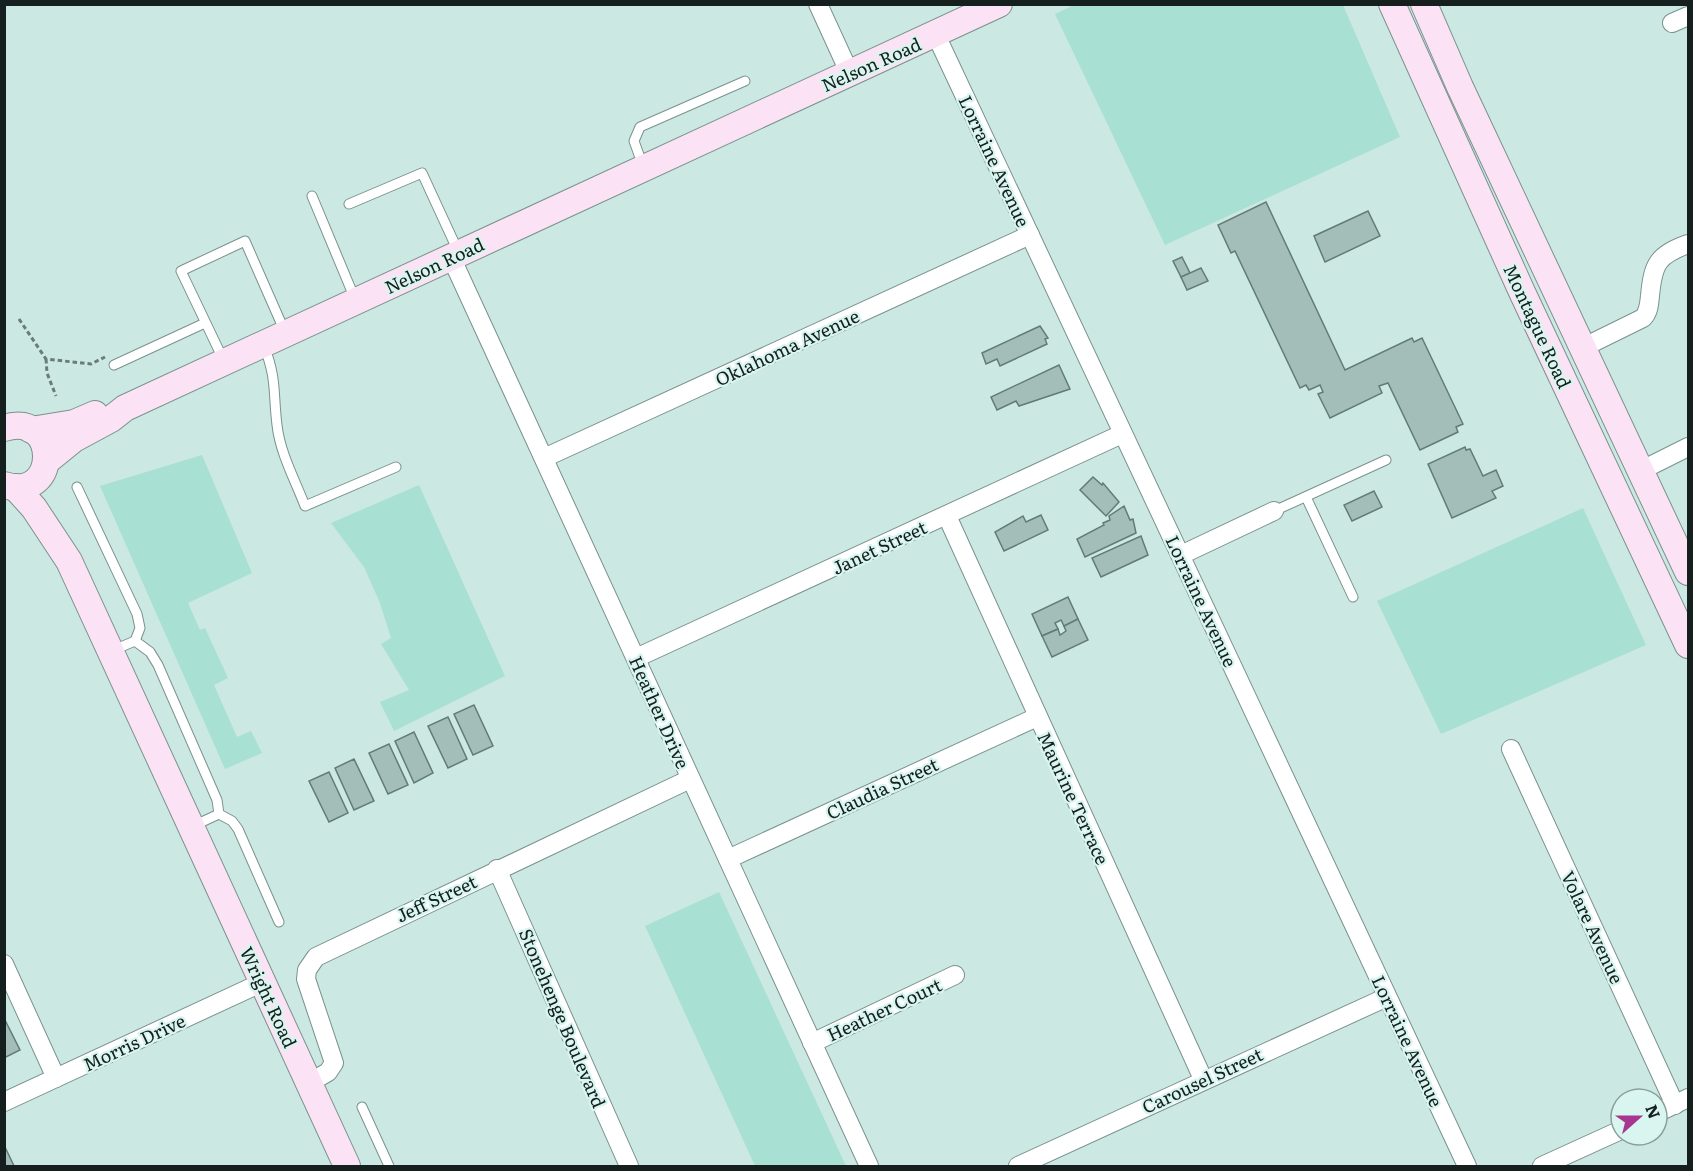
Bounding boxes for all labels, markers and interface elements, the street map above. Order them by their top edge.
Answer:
street label: Nelson Road [817,30,925,98]
street label: Lorraine Avenue [953,91,1037,231]
street label: Nelson Road [380,230,488,300]
street label: Montague Road [1497,259,1579,393]
street label: Oklahoma Avenue [710,302,864,392]
street label: Janet Street [827,513,932,581]
street label: Lorraine Avenue [1160,531,1244,671]
street label: Heather Drive [623,651,697,773]
street label: Maurine Terrace [1031,727,1117,869]
street label: Claudia Street [822,750,943,826]
street label: Volare Avenue [1555,866,1631,988]
street label: Jeff Street [391,867,482,929]
street label: Stonehenge Boulevard [513,924,613,1112]
street label: Wright Road [234,942,304,1052]
street label: Heather Court [822,970,947,1047]
street label: Lorraine Avenue [1366,971,1450,1111]
street label: Morris Drive [78,1006,190,1078]
street label: Carousel Street [1137,1040,1267,1120]
north arrow [1609,1087,1669,1147]
text: N [1640,1101,1668,1122]

